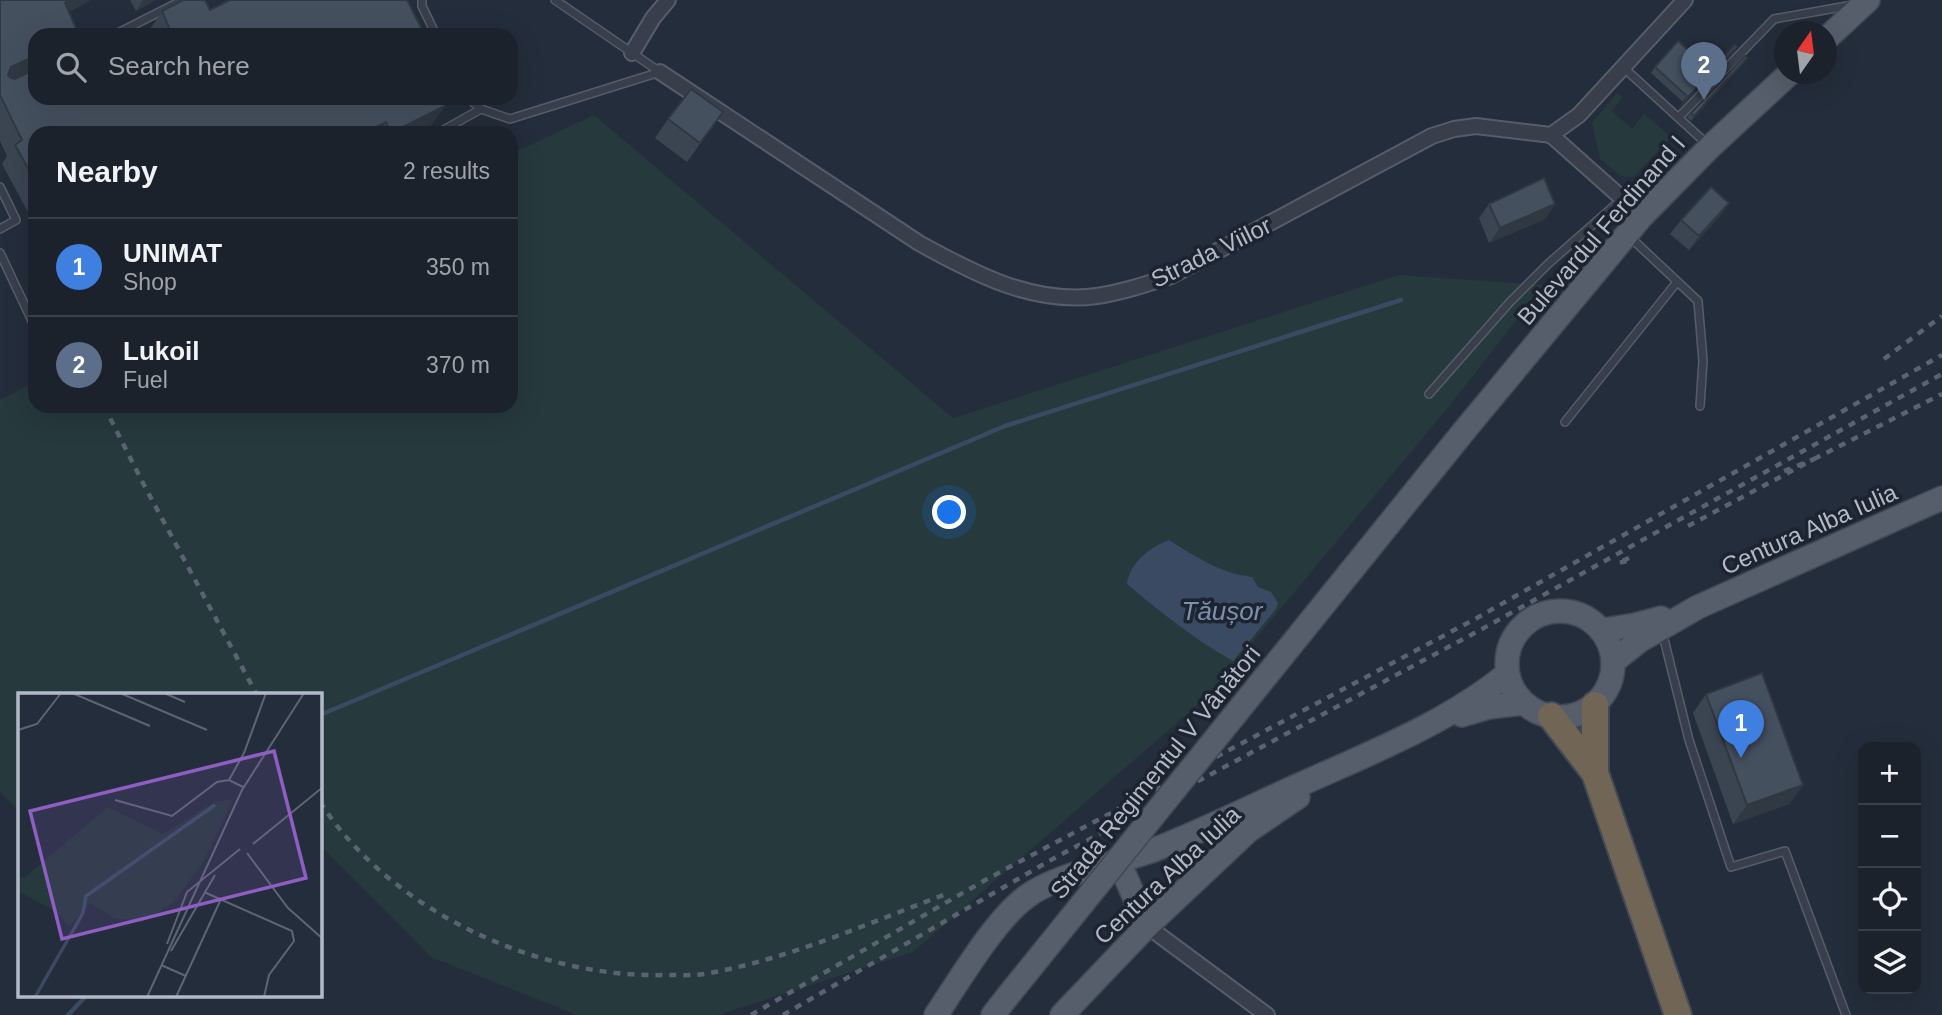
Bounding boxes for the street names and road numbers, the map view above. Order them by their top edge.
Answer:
street label: Bulevardul Ferdinand I [1512,130,1690,330]
street label: Strada Viilor [1147,211,1275,293]
street label: Centura Alba Iulia [1717,478,1902,580]
street label: Strada Regimentul V Vânători [1045,640,1265,904]
street label: Centura Alba Iulia [1089,800,1246,949]

